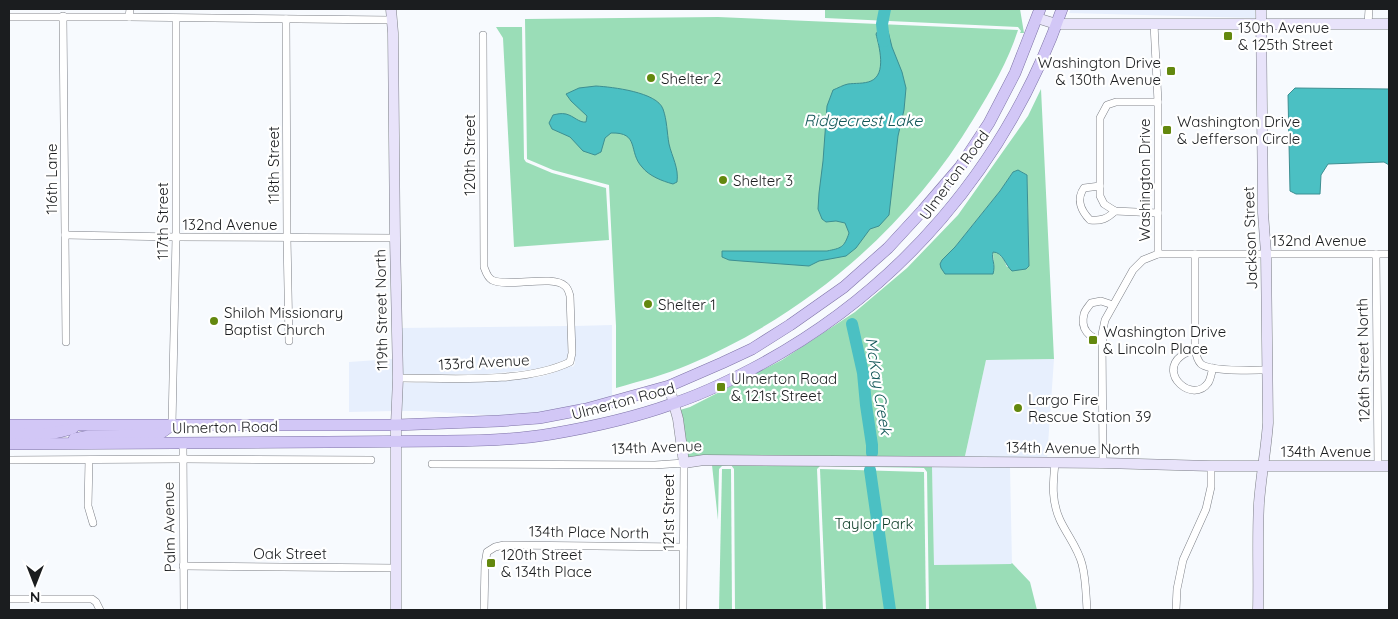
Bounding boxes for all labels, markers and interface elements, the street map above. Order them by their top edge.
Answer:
place label: 130th Avenue & 125th Street [1238,18,1333,54]
marker: 130th Avenue & 125th Street [1222,30,1234,42]
place label: Washington Drive & 130th Avenue [1038,53,1161,89]
marker: Washington Drive & 130th Avenue [1165,65,1177,77]
place label: Shelter 2 [661,69,722,88]
marker: Shelter 2 [645,72,657,84]
water label: Ridgecrest Lake [804,110,923,130]
place label: Washington Drive & Jefferson Circle [1177,112,1300,148]
street label: 120th Street [460,114,479,196]
street label: Washington Drive [1135,118,1154,242]
marker: Washington Drive & Jefferson Circle [1161,124,1173,136]
street label: 118th Street [264,126,283,204]
street label: Ulmerton Road [915,126,993,224]
street label: 116th Lane [42,143,61,215]
place label: Shelter 3 [733,171,793,190]
marker: Shelter 3 [717,174,729,186]
street label: 117th Street [153,182,172,260]
street label: Jackson Street [1239,186,1261,290]
street label: 132nd Avenue [183,215,277,234]
street label: 132nd Avenue [1272,231,1366,250]
street label: 119th Street North [370,249,392,371]
place label: Shelter 1 [658,295,716,314]
marker: Shelter 1 [642,298,654,310]
street label: 126th Street North [1352,298,1374,422]
place label: Shiloh Missionary Baptist Church [224,303,343,339]
marker: Shiloh Missionary Baptist Church [208,315,220,327]
place label: Washington Drive & Lincoln Place [1103,322,1226,358]
marker: Washington Drive & Lincoln Place [1087,334,1099,346]
water label: McKay Creek [861,336,897,438]
street label: 133rd Avenue [438,350,530,374]
place label: Ulmerton Road & 121st Street [731,369,837,405]
street label: Ulmerton Road [569,378,677,424]
marker: Ulmerton Road & 121st Street [715,381,727,393]
place label: Largo Fire Rescue Station 39 [1028,390,1151,426]
marker: Largo Fire Rescue Station 39 [1012,402,1024,414]
street label: Ulmerton Road [172,417,278,437]
street label: 134th Avenue [612,436,702,458]
street label: 134th Avenue North [1006,437,1140,459]
street label: 134th Avenue [1281,442,1371,461]
street label: 121st Street [659,474,678,550]
street label: Palm Avenue [159,482,179,572]
park label: Taylor Park [834,514,914,533]
street label: 134th Place North [529,521,649,543]
street label: Oak Street [253,544,327,563]
place label: 120th Street & 134th Place [501,545,592,581]
marker: 120th Street & 134th Place [485,557,497,569]
north arrow [10,559,60,609]
text: N [30,588,40,606]

